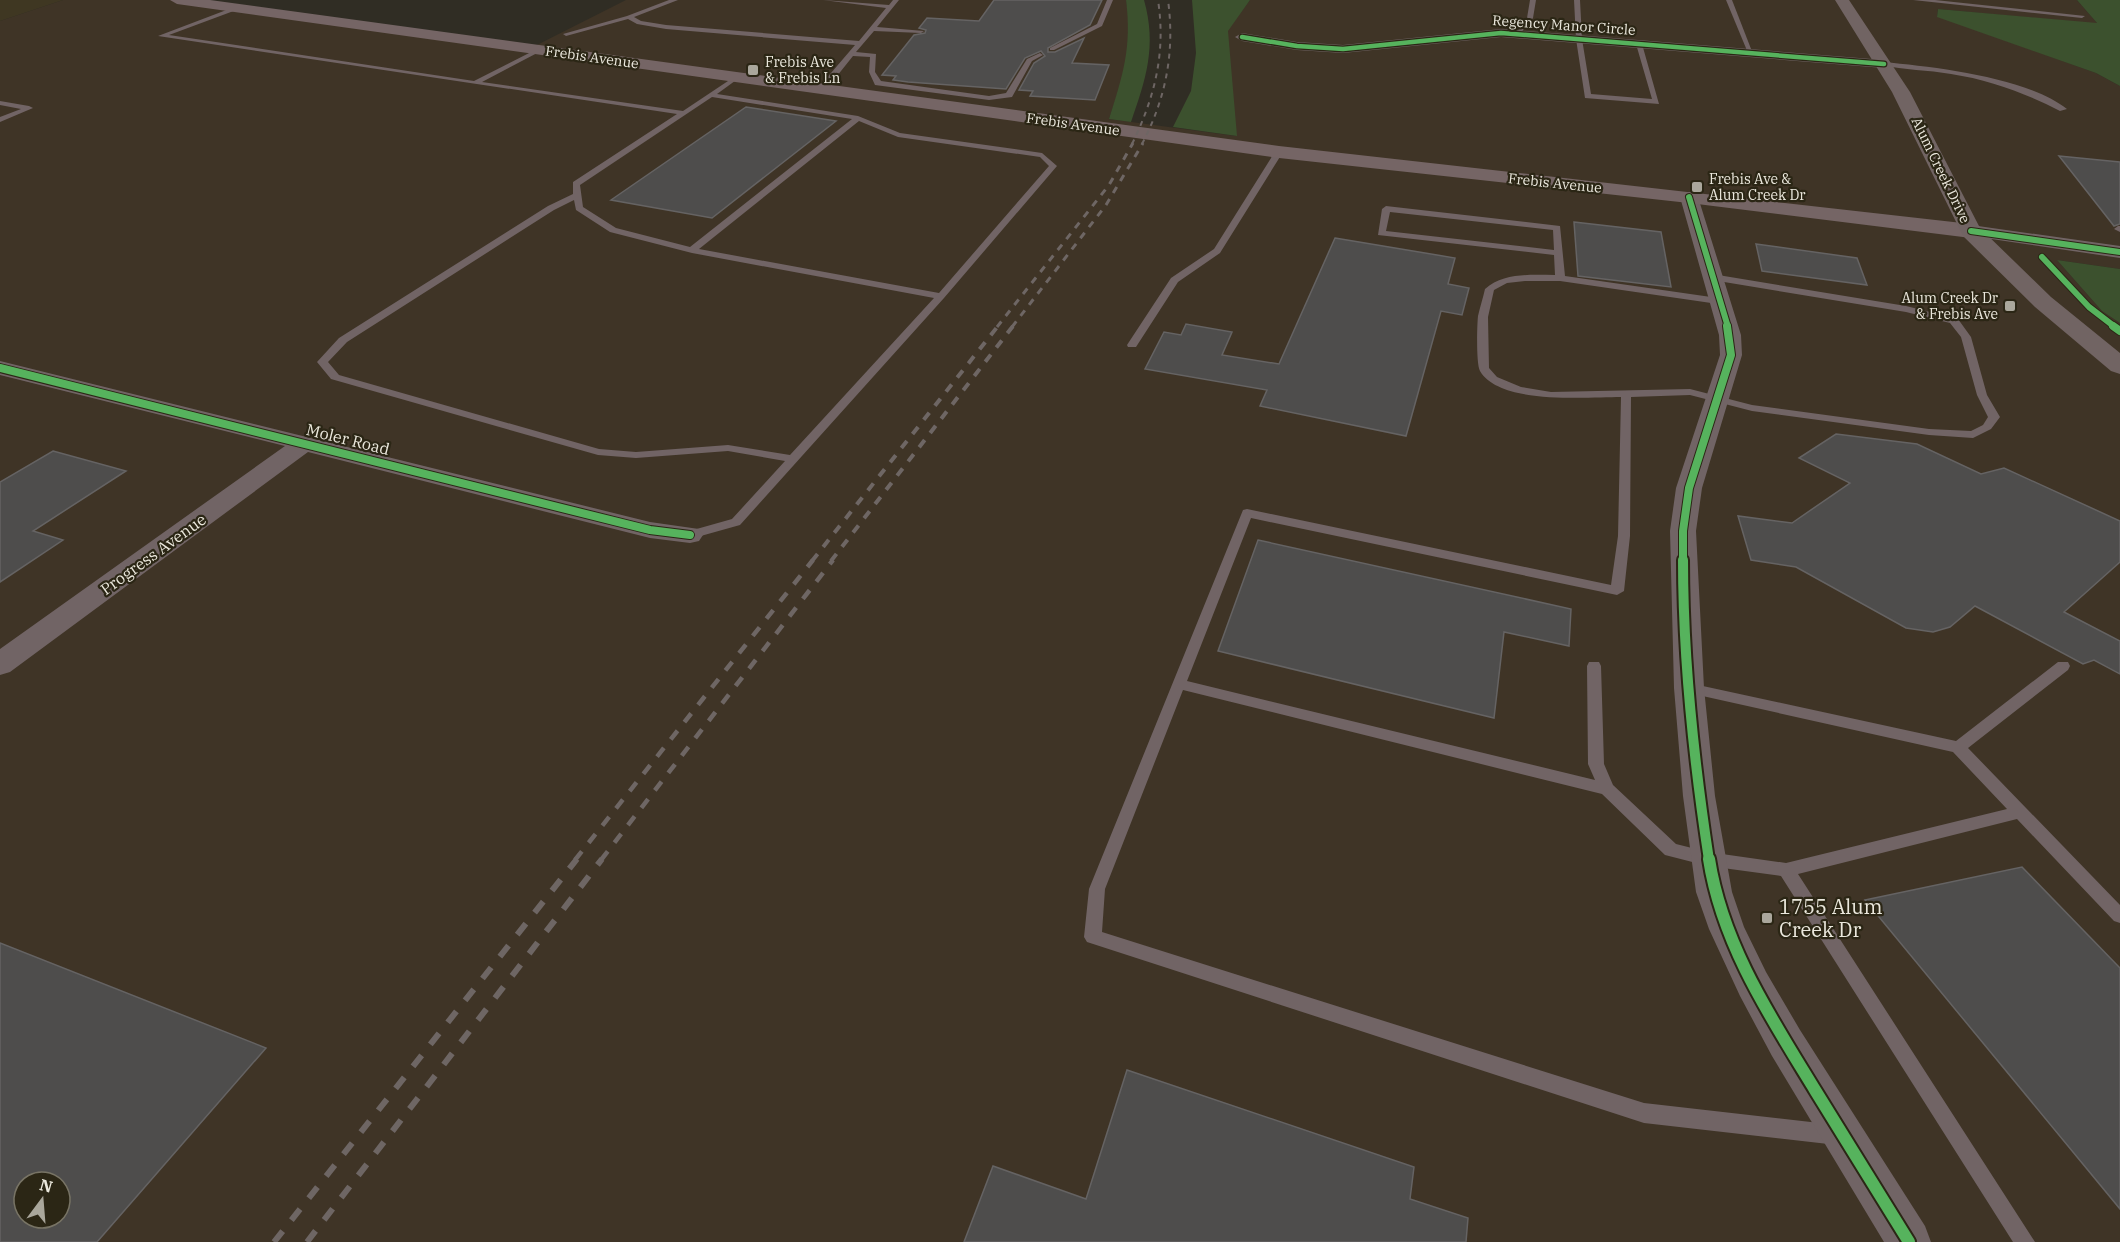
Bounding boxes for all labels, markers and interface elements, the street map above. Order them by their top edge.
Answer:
street label: Regency Manor Circle [1492,11,1636,39]
street label: Frebis Avenue [544,42,640,72]
place label: Frebis Ave & Frebis Ln [765,53,840,87]
marker: Frebis Ave & Frebis Ln [746,63,760,77]
street label: Frebis Avenue [1025,109,1121,139]
street label: Alum Creek Drive [1908,114,1974,226]
street label: Frebis Avenue [1507,169,1603,197]
place label: Frebis Ave & Alum Creek Dr [1709,170,1806,204]
marker: Frebis Ave & Alum Creek Dr [1690,180,1704,194]
place label: Alum Creek Dr & Frebis Ave [1901,289,1999,323]
marker: Alum Creek Dr & Frebis Ave [2003,299,2017,313]
street label: Moler Road [304,419,392,459]
street label: Progress Avenue [96,509,210,599]
place label: 1755 Alum Creek Dr [1779,893,1883,943]
marker: 1755 Alum Creek Dr [1760,911,1774,925]
north arrow [12,1170,72,1230]
text: N [37,1174,55,1197]

